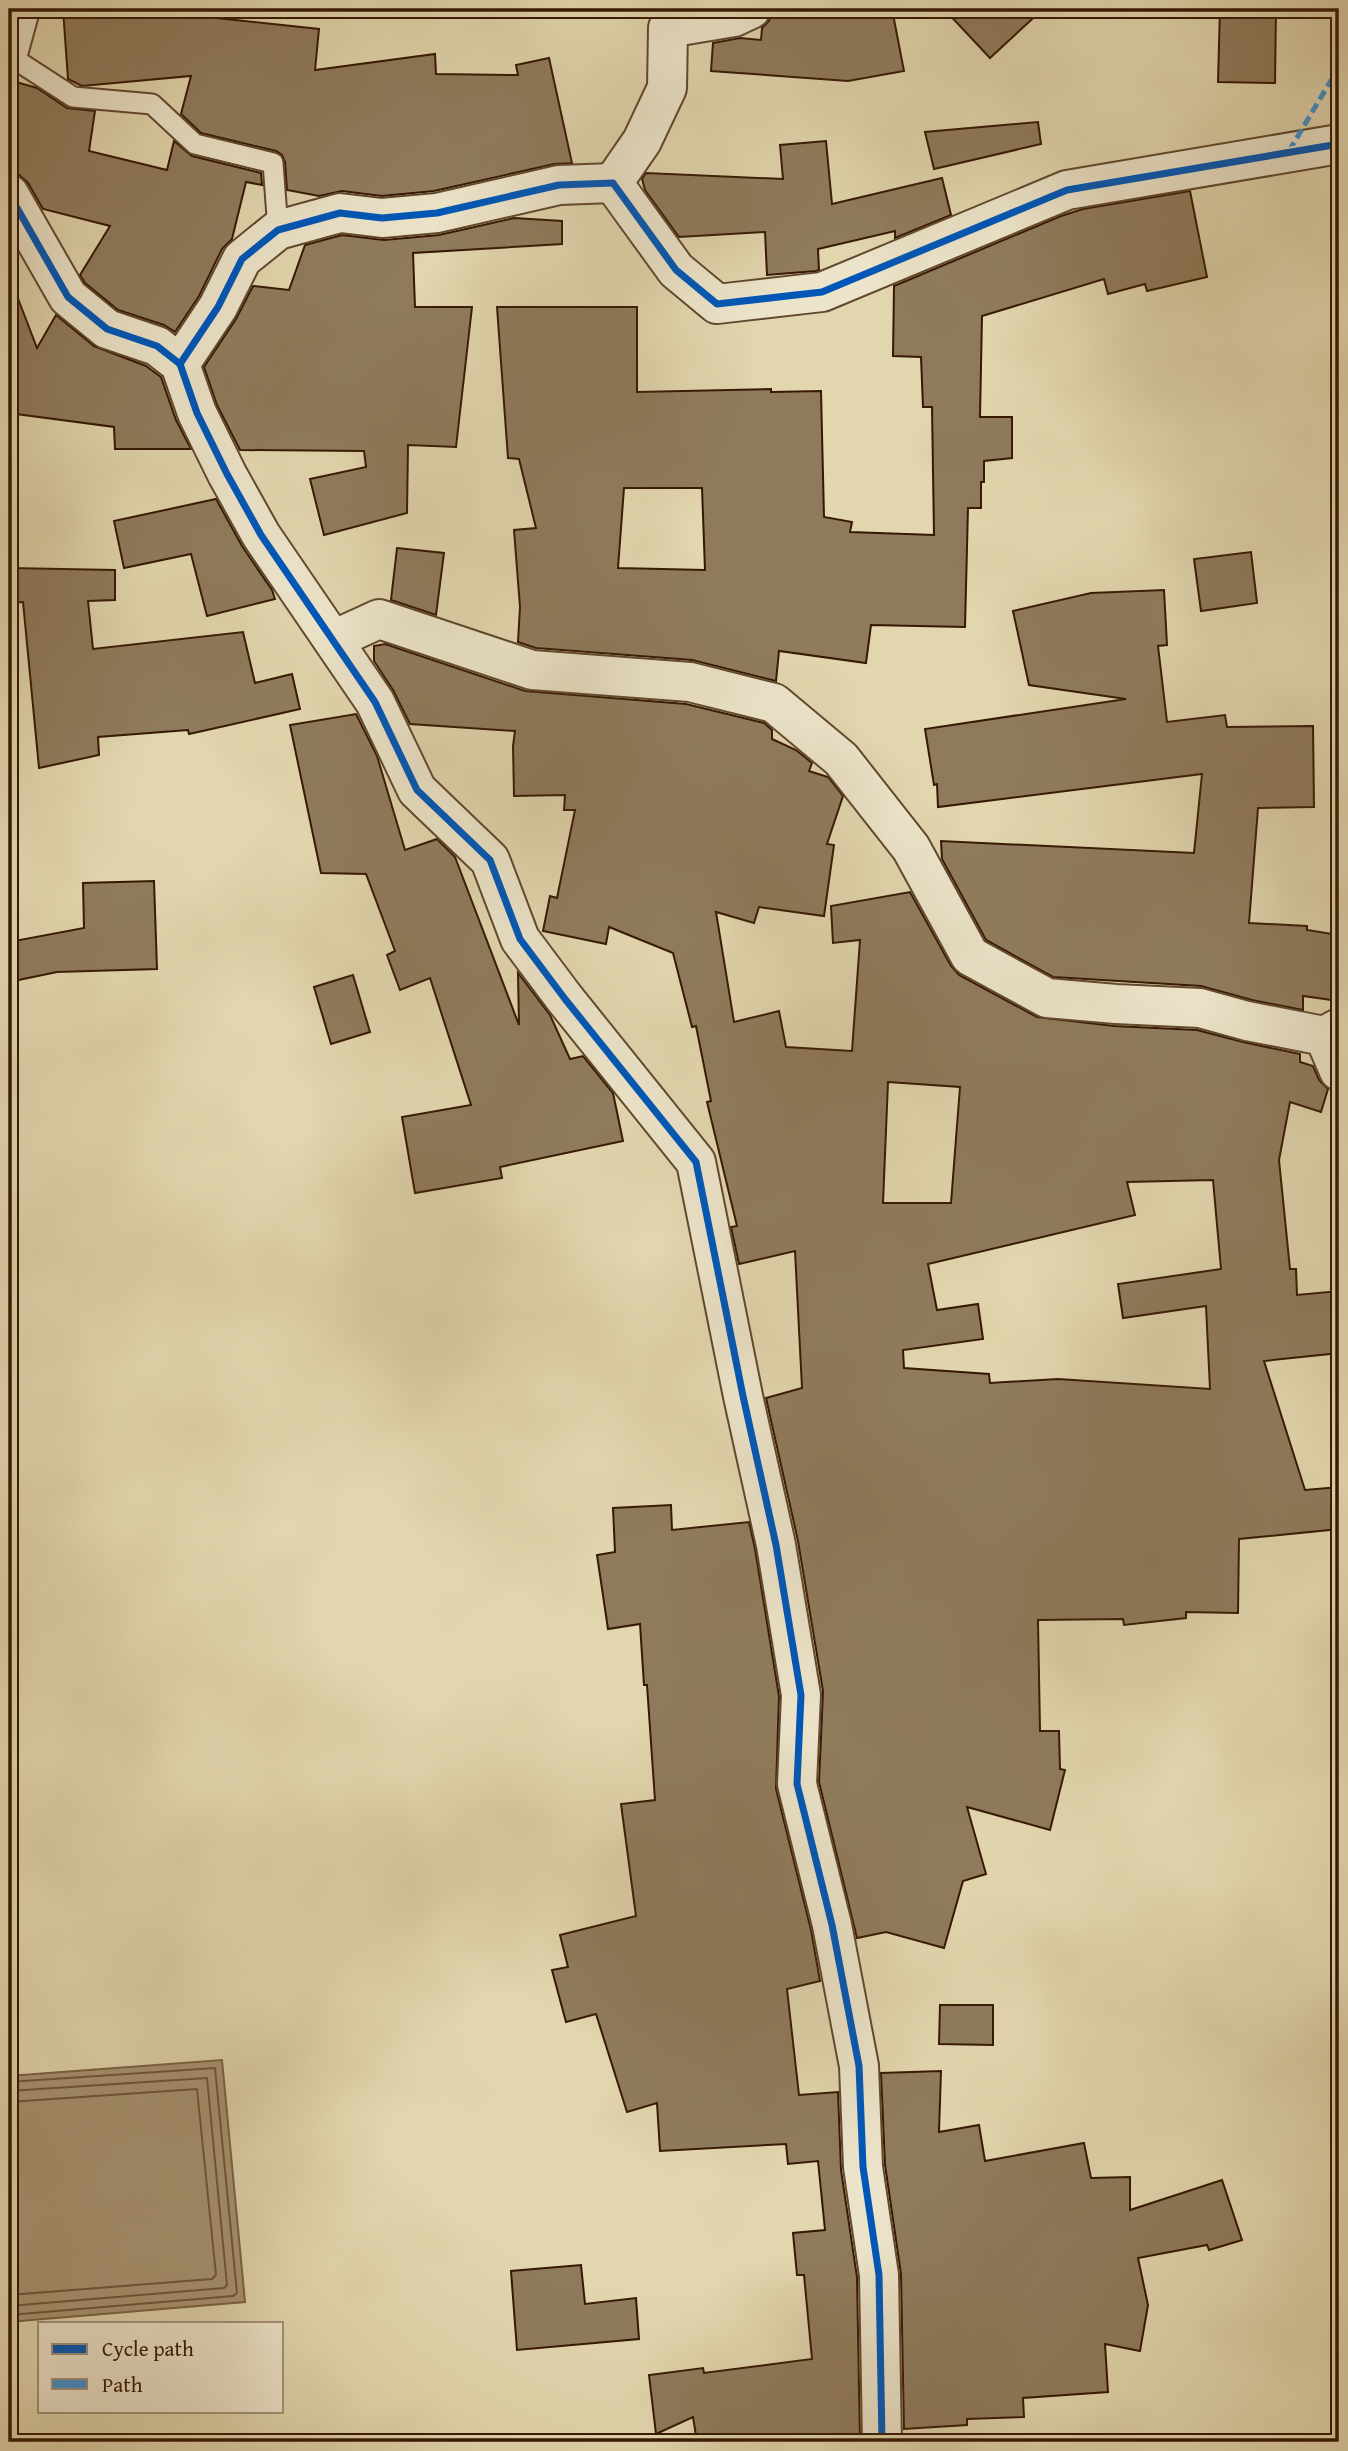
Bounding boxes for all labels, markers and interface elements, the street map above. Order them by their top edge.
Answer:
legend [38,2322,284,2412]
text: Cycle path [102,2333,194,2364]
text: Path [102,2369,143,2400]

